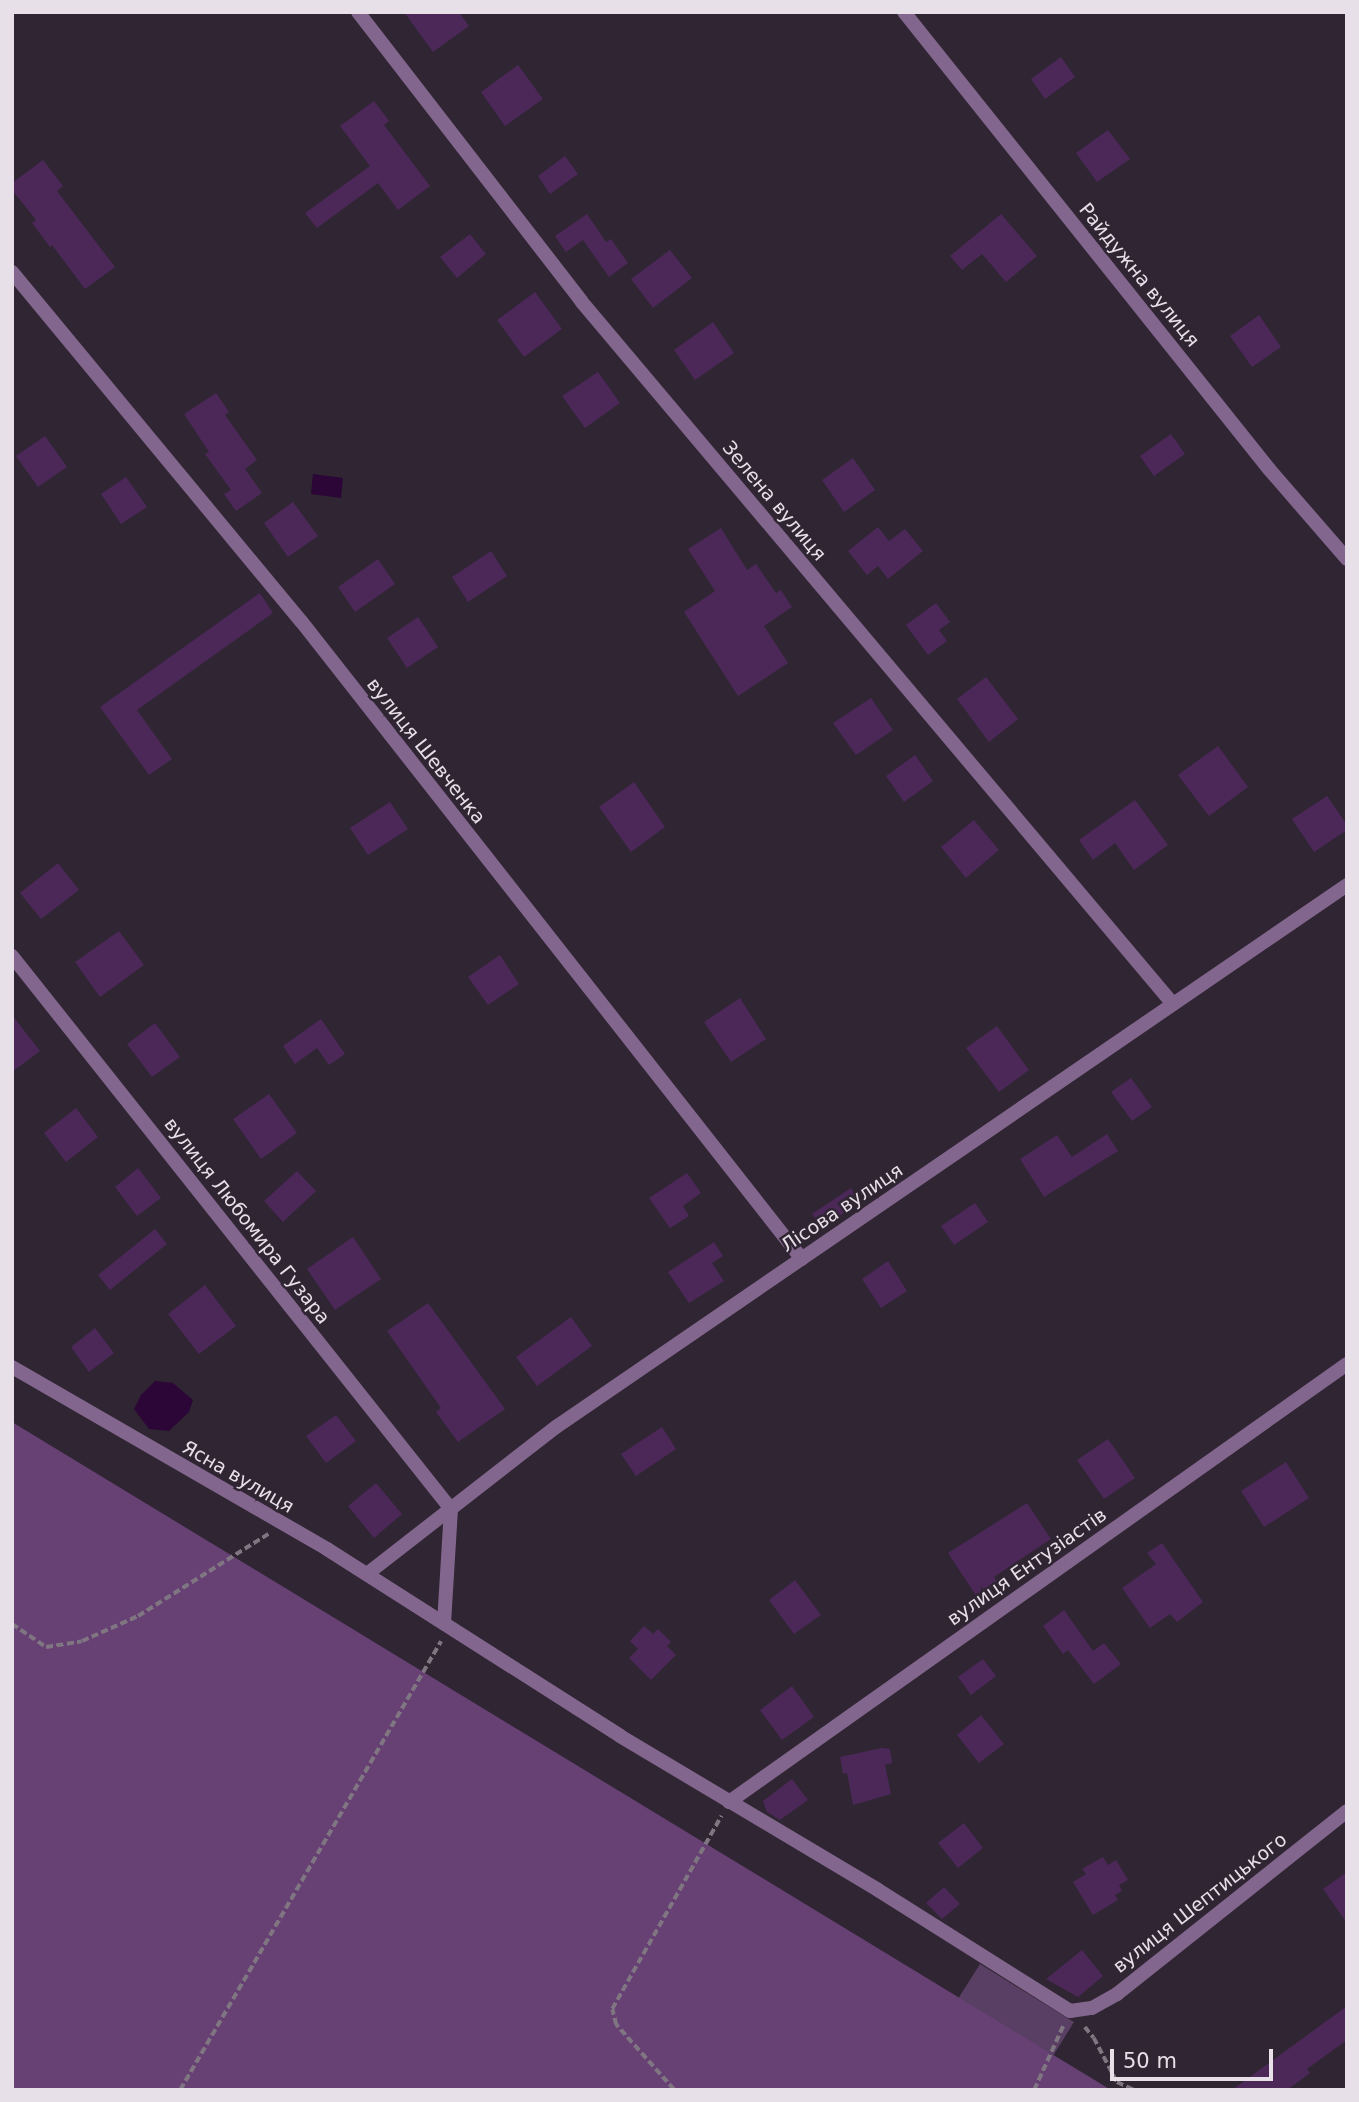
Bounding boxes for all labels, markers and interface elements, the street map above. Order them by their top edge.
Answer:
street label: Райдужна вулиця [1074,199,1204,351]
street label: Зелена вулиця [717,437,831,565]
street label: вулиця Шевченка [362,673,490,829]
street label: вулиця Любомира Гузара [159,1113,335,1329]
street label: Лісова вулиця [777,1159,907,1257]
street label: Ясна вулиця [178,1436,298,1518]
street label: вулиця Ентузіастів [943,1503,1111,1631]
street label: вулиця Шептицького [1109,1828,1291,1978]
scale bar [1114,2036,1277,2080]
text: 50 m [1123,2049,1177,2073]

